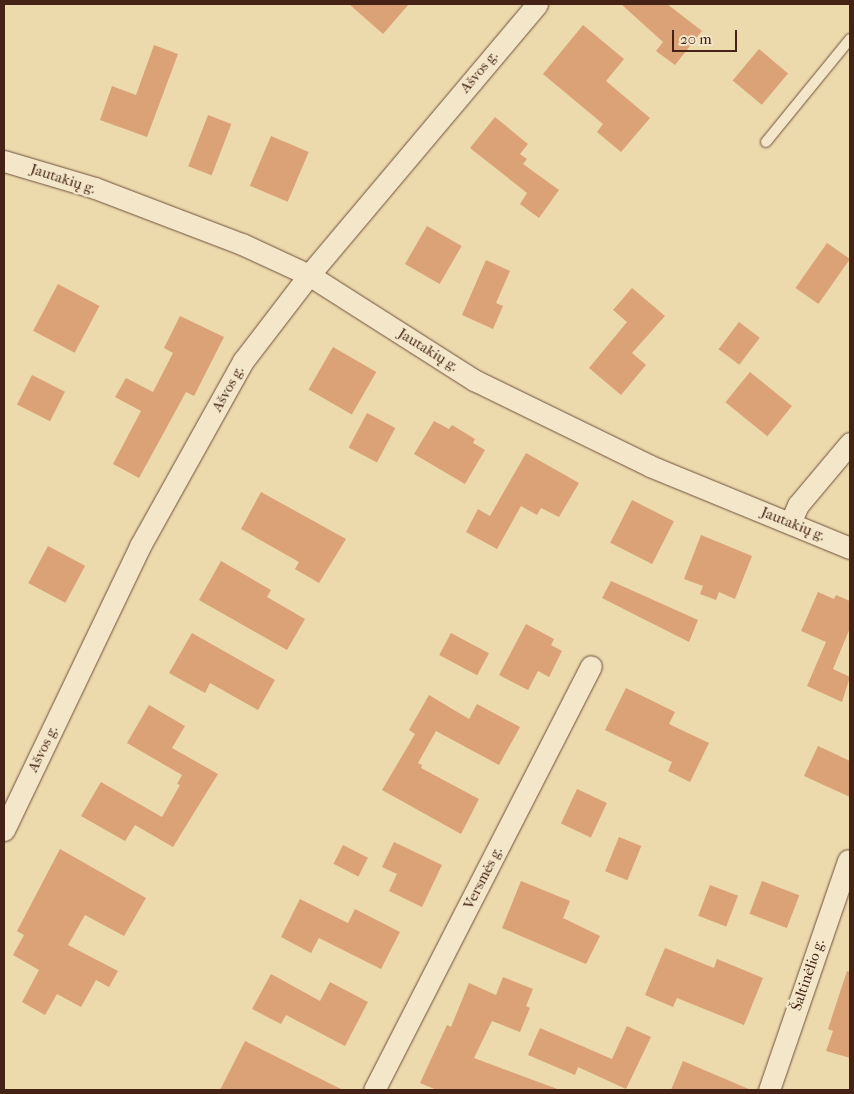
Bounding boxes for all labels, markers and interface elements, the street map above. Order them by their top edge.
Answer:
scale bar [674,20,739,52]
text: 20 m [680,30,712,48]
street label: Ašvos g. [456,47,502,97]
street label: Jautakių g. [28,160,98,198]
street label: Jautakių g. [395,324,461,376]
street label: Ašvos g. [208,363,248,415]
street label: Jautakių g. [758,503,828,545]
street label: Ašvos g. [24,723,62,775]
street label: Versmės g. [460,844,506,912]
street label: Šaltinėlio g. [787,937,829,1013]

